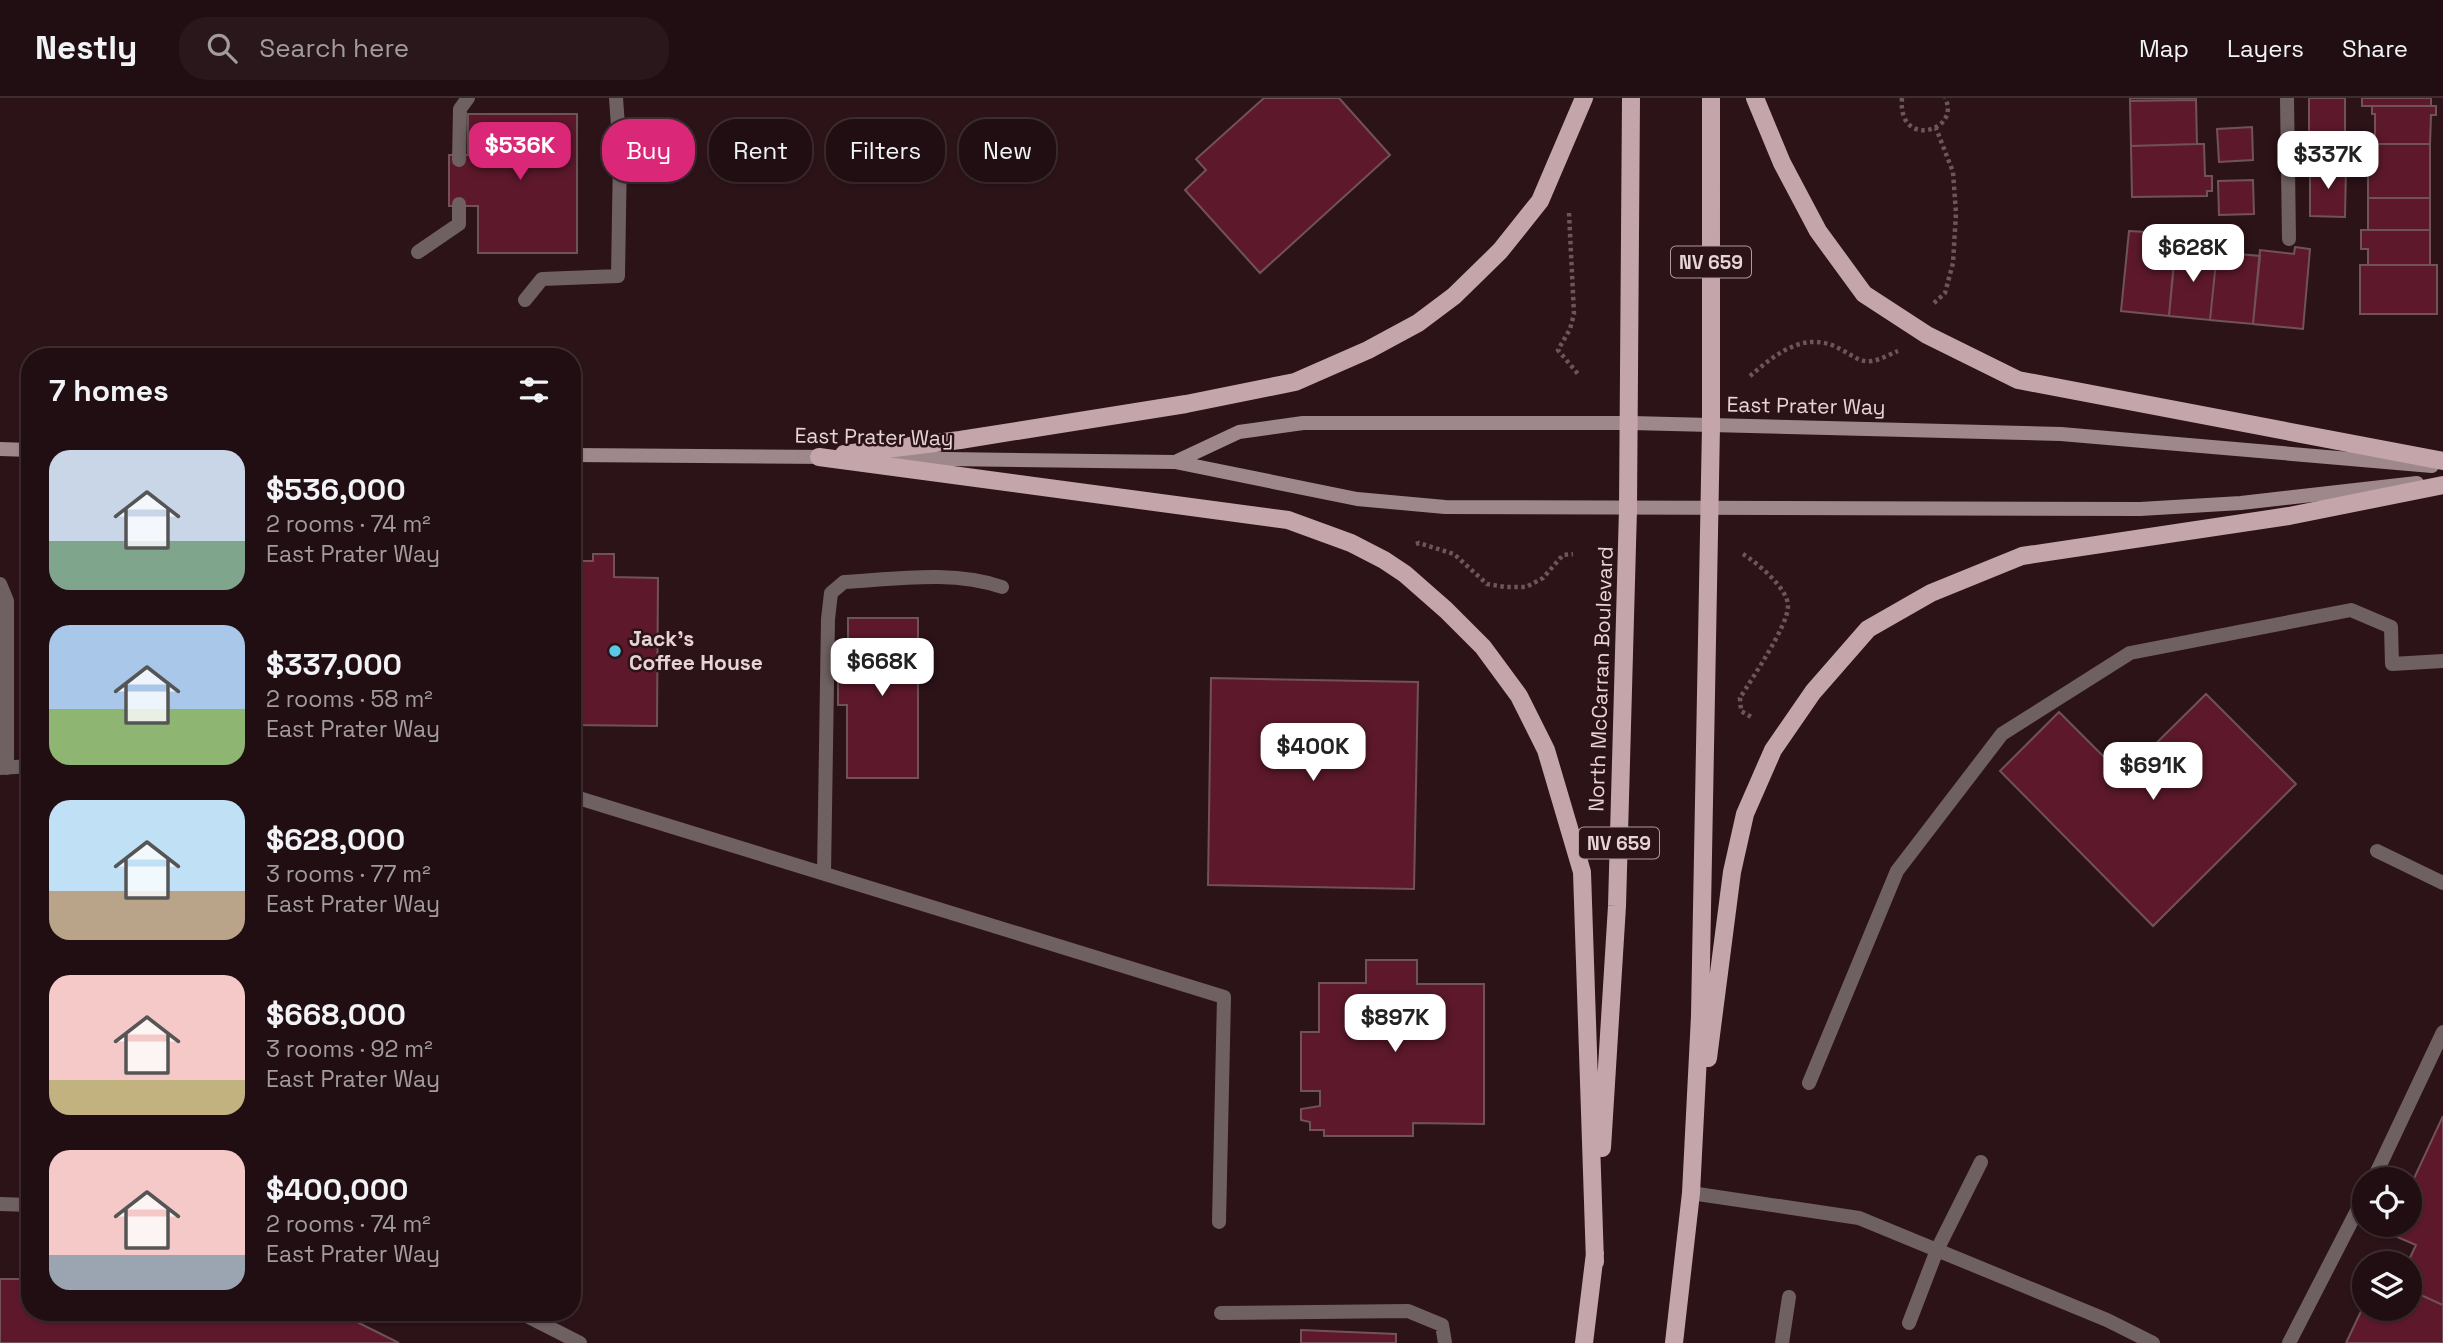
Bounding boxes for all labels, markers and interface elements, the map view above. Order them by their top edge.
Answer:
search box [179,17,669,80]
text: Nestly [35,27,137,69]
icon: search [203,29,241,67]
text: Search here [259,31,409,65]
text: Map [2139,33,2189,64]
text: Layers [2227,33,2304,64]
text: Share [2342,33,2408,64]
chip: Buy [602,119,695,182]
chip: Rent [709,119,812,182]
chip: Filters [826,119,945,182]
chip: New [959,119,1056,182]
pin: $536K [471,122,569,182]
text: $536K [485,130,555,160]
pin: $337K [2279,132,2377,191]
text: $337K [2293,139,2363,169]
pin: $628K [2144,225,2242,284]
text: $628K [2158,232,2228,262]
road number: NV 659 [1671,246,1751,278]
text: 7 homes [49,371,169,410]
icon: filters [515,371,553,409]
street label: East Prater Way [1726,391,1886,420]
street label: East Prater Way [794,422,954,451]
text: $536,000 [266,470,406,509]
icon: home [105,478,189,562]
text: 2 rooms · 74 m² [266,509,431,539]
text: East Prater Way [266,539,440,569]
street label: North McCarran Boulevard [1582,546,1619,812]
place label: Jack's Coffee House [629,625,763,676]
pin: $668K [833,638,931,698]
marker: Jack's Coffee House [607,643,623,659]
text: $337,000 [266,645,402,684]
text: $668K [847,646,917,676]
icon: home [105,653,189,737]
text: 2 rooms · 58 m² [266,684,433,714]
text: East Prater Way [266,714,440,744]
pin: $400K [1264,724,1362,783]
text: $400K [1277,731,1349,761]
pin: $691K [2104,742,2202,802]
text: $691K [2119,750,2187,780]
text: $628,000 [266,820,405,859]
icon: home [105,828,189,912]
road number: NV 659 [1579,828,1659,858]
text: 3 rooms · 77 m² [266,859,431,889]
text: East Prater Way [266,889,440,919]
text: $668,000 [266,995,406,1034]
pin: $897K [1346,995,1444,1054]
text: $897K [1361,1002,1429,1032]
icon: home [105,1003,189,1087]
text: 3 rooms · 92 m² [266,1034,433,1064]
text: East Prater Way [266,1064,440,1094]
map controls [2352,1167,2422,1321]
button: locate [2352,1167,2422,1237]
text: $400,000 [266,1170,409,1209]
icon: home [105,1178,189,1262]
text: 2 rooms · 74 m² [266,1209,431,1239]
text: East Prater Way [266,1239,440,1269]
button: layers [2352,1251,2422,1321]

